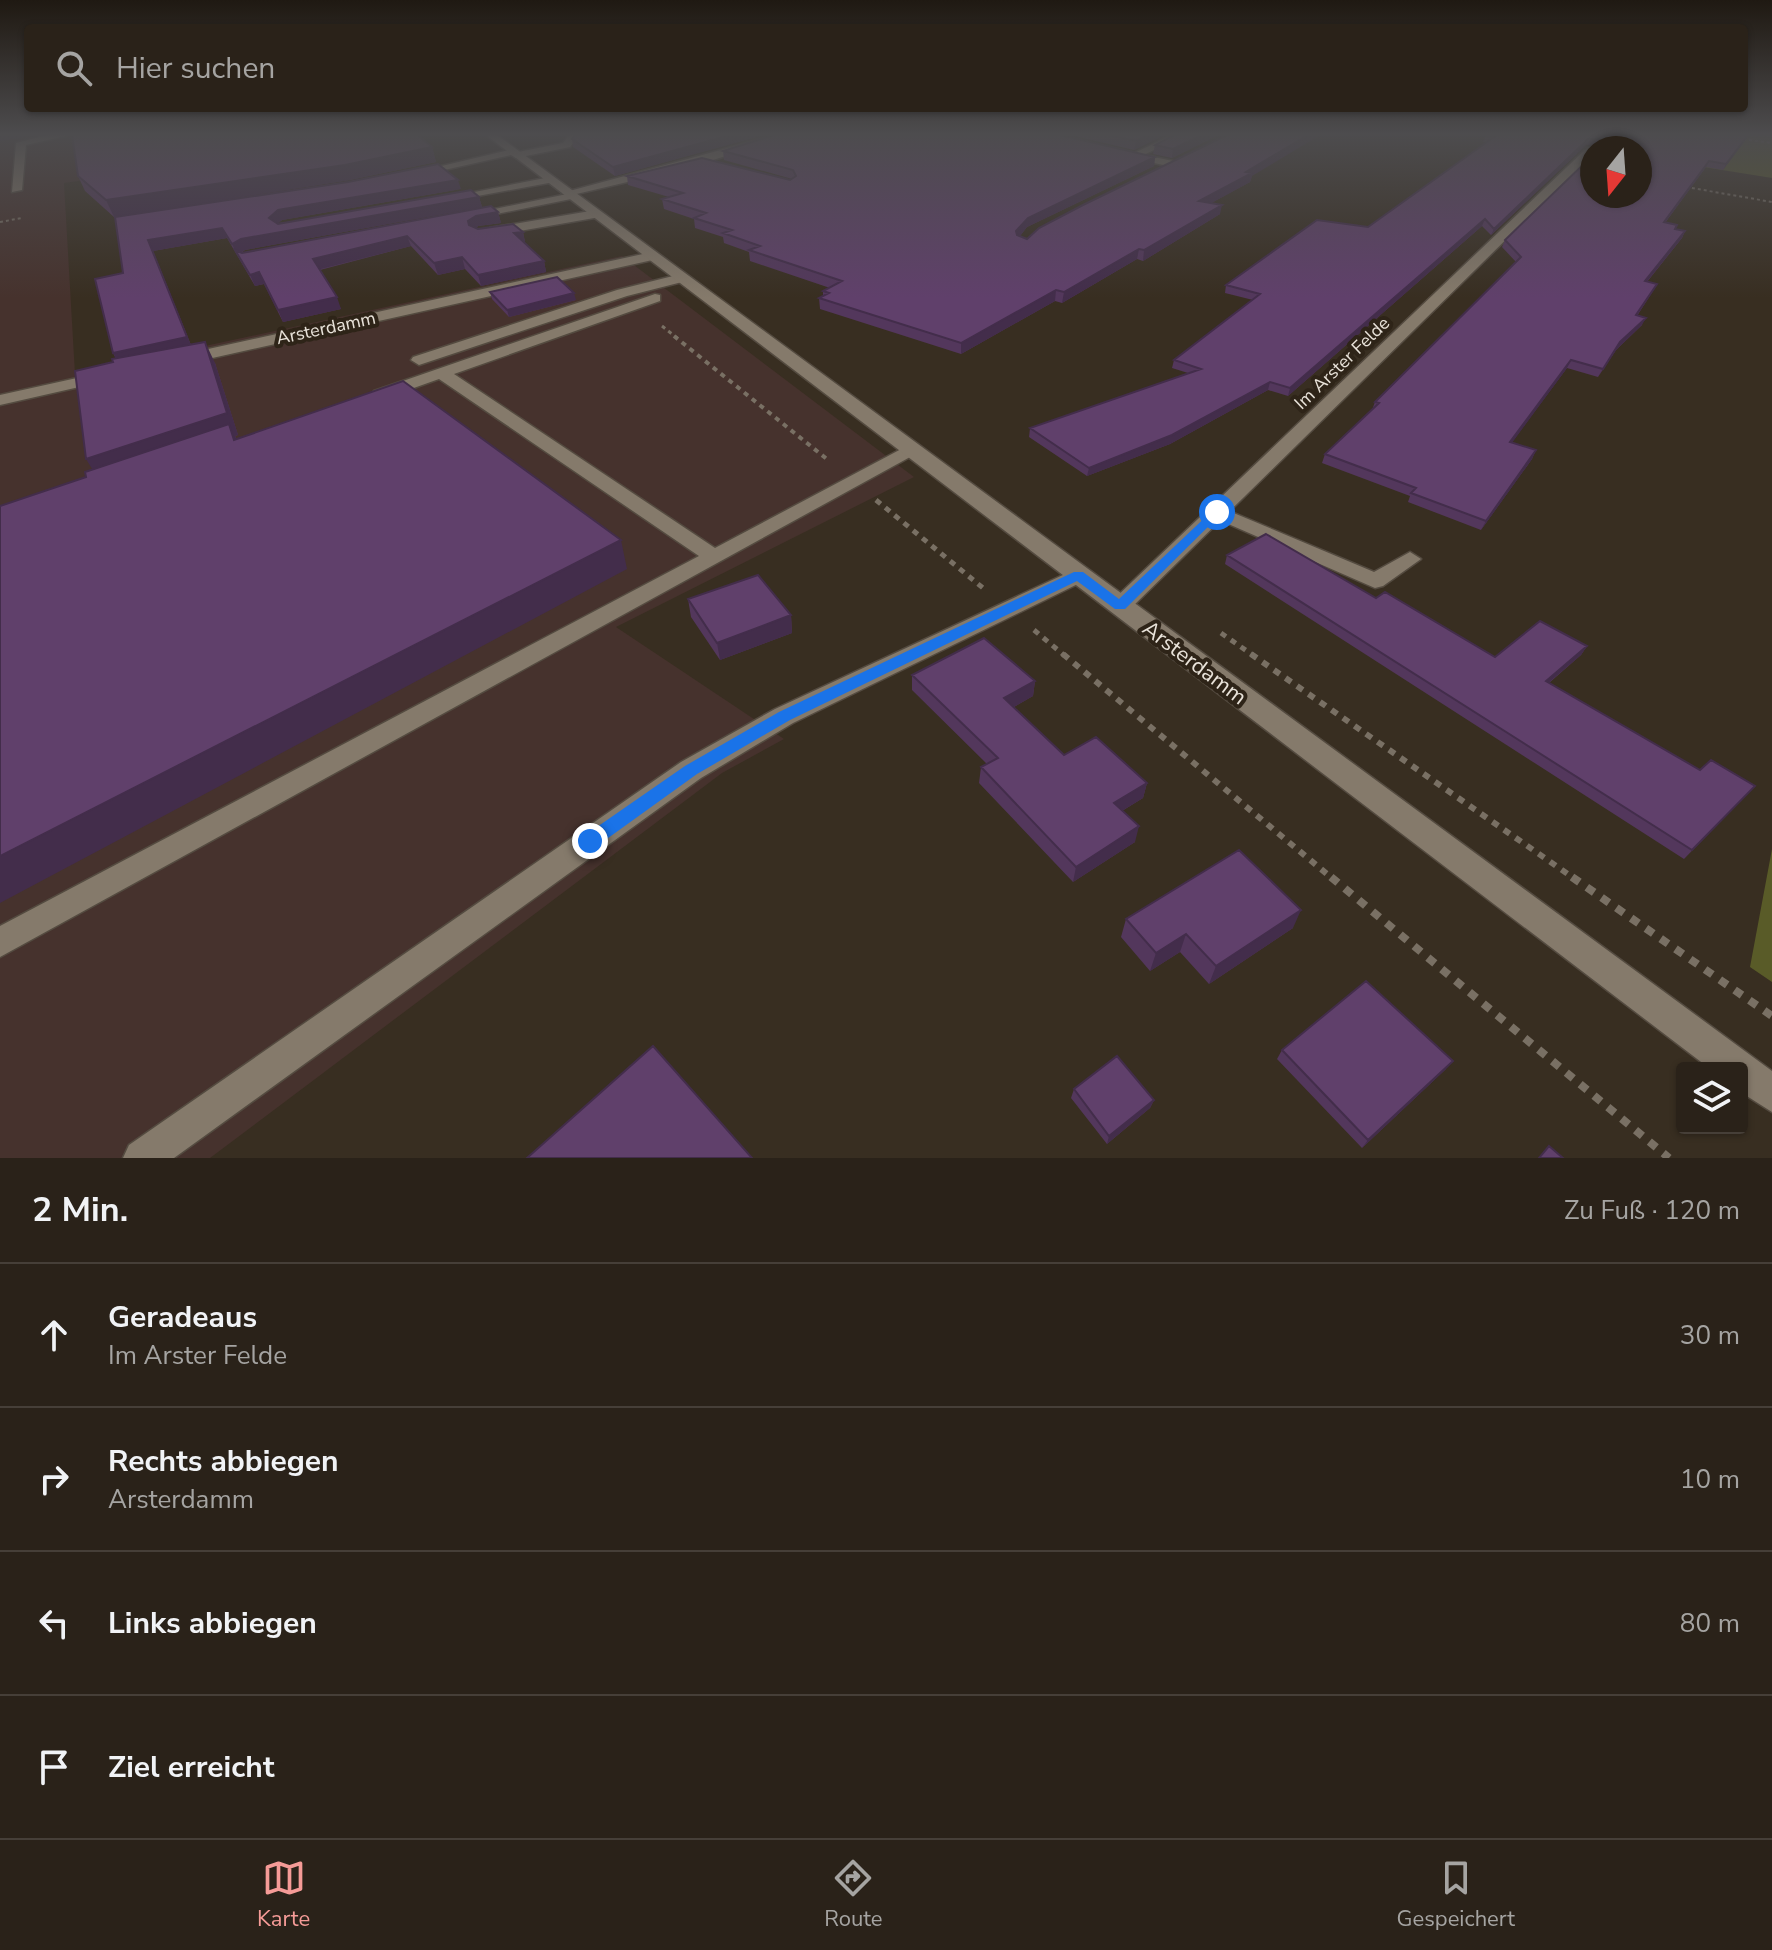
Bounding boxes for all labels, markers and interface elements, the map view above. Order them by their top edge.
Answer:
search box [24,24,1748,112]
icon: search [52,46,96,90]
text: Hier suchen [116,48,275,89]
north arrow [1580,136,1652,208]
street label: Arsterdamm [274,306,378,350]
street label: Im Arster Felde [1289,311,1395,415]
route start [1199,494,1235,530]
street label: Arsterdamm [1136,614,1253,712]
route end [572,823,608,859]
map controls [1676,1062,1748,1134]
button: layers [1676,1062,1748,1134]
text: 2 Min. [32,1187,128,1233]
text: Zu Fuß · 120 m [1564,1193,1740,1228]
text: Geradeaus [108,1297,257,1338]
icon: ahead [32,1313,76,1357]
text: 30 m [1680,1318,1740,1353]
text: Im Arster Felde [108,1338,287,1373]
text: Rechts abbiegen [108,1441,339,1482]
icon: right [32,1457,76,1501]
text: 10 m [1680,1462,1740,1497]
text: Arsterdamm [108,1482,254,1517]
icon: left [32,1601,76,1645]
text: Links abbiegen [108,1603,317,1644]
text: 80 m [1680,1606,1740,1641]
icon: arrive [32,1745,76,1789]
text: Ziel erreicht [108,1747,274,1788]
tab: Karte [257,1856,310,1934]
tab: Route [824,1856,883,1934]
tab: Gespeichert [1397,1856,1515,1934]

